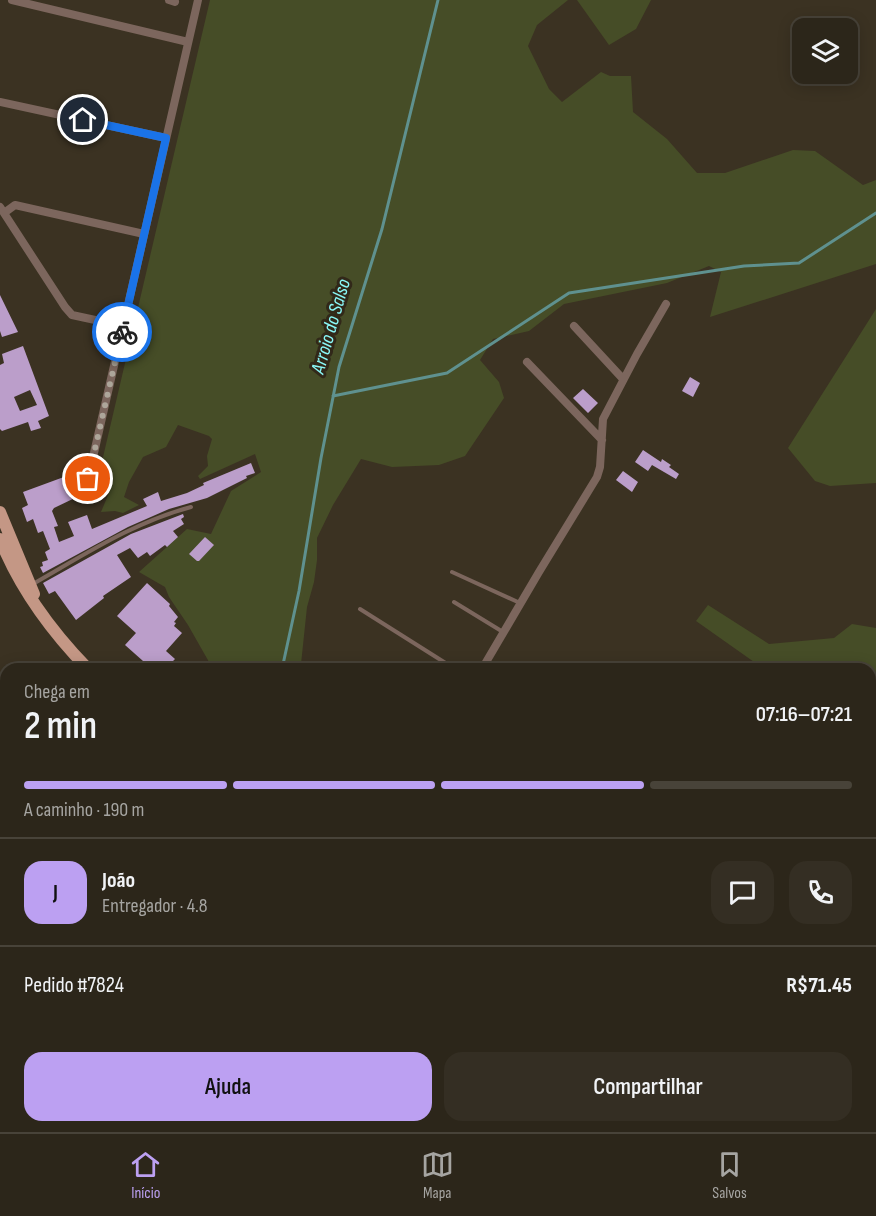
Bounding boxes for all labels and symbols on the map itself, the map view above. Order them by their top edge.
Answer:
pin [57,94,108,145]
water label: Arroio do Salso [306,276,356,377]
courier [92,302,152,362]
pin [62,453,113,504]

